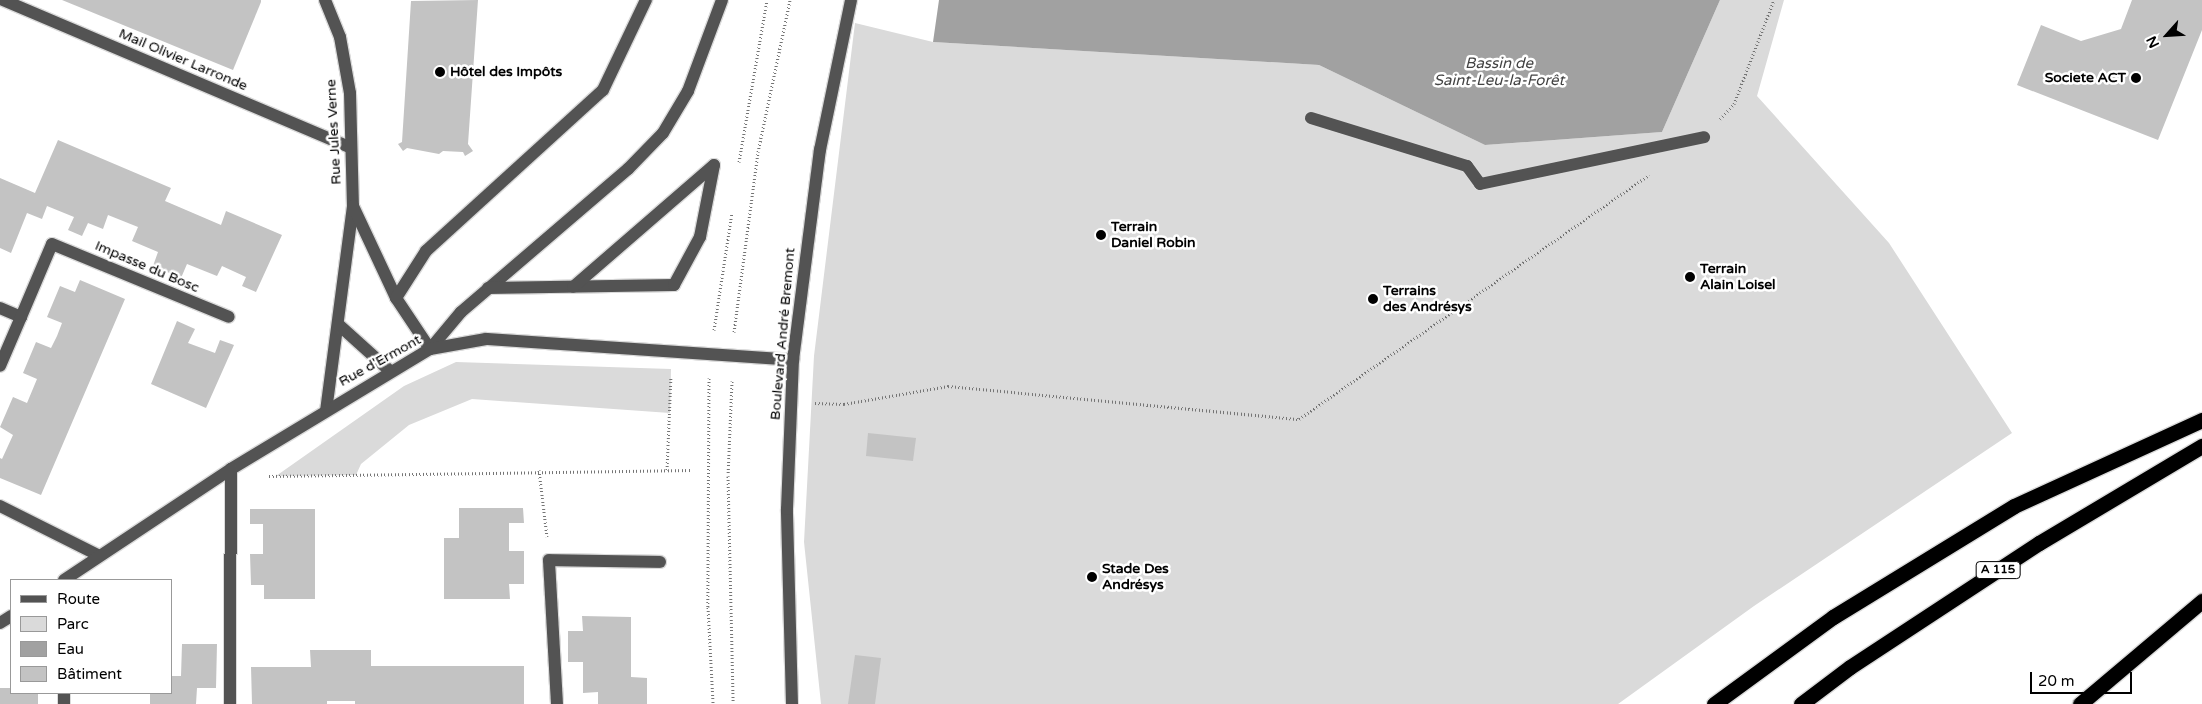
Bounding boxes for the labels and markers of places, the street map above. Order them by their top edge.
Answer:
place label: Hôtel des Impôts [450,64,562,80]
marker: Hôtel des Impôts [434,66,446,78]
place label: Societe ACT [2045,70,2126,86]
marker: Societe ACT [2130,72,2142,84]
place label: Terrain Daniel Robin [1111,219,1196,252]
marker: Terrain Daniel Robin [1095,229,1107,241]
place label: Terrain Alain Loisel [1700,261,1776,294]
marker: Terrain Alain Loisel [1684,271,1696,283]
place label: Terrains des Andrésys [1383,283,1472,316]
marker: Terrains des Andrésys [1367,293,1379,305]
place label: Stade Des Andrésys [1102,561,1169,594]
marker: Stade Des Andrésys [1086,571,1098,583]

